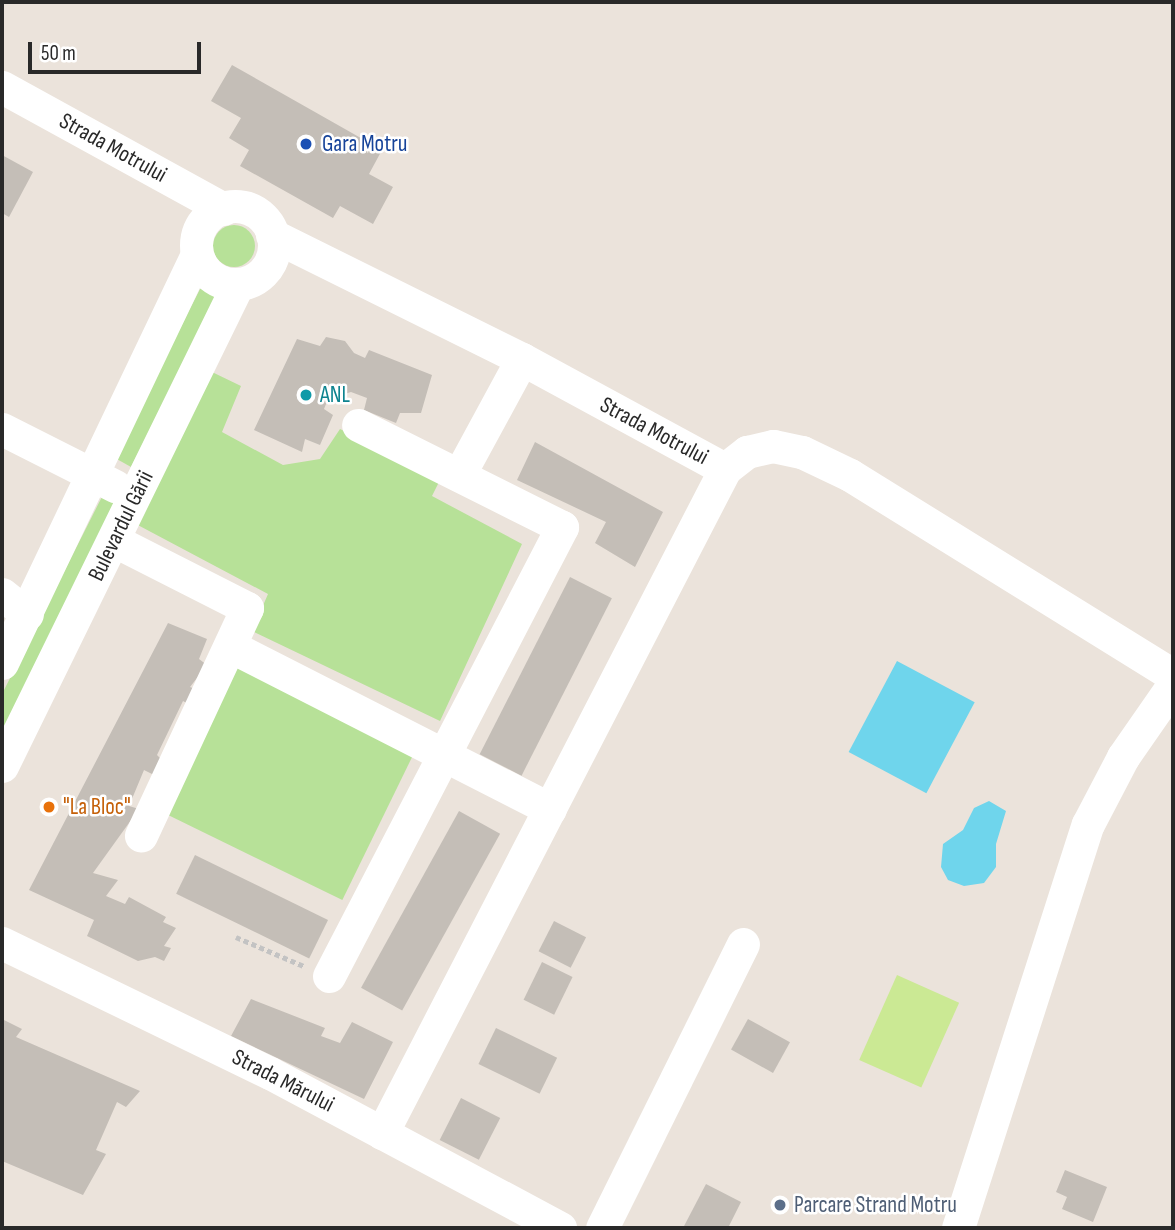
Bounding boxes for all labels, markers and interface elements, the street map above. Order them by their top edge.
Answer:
scale bar [32,28,205,72]
text: 50 m [41,41,76,66]
street label: Strada Motrului [54,107,172,189]
place label: Gara Motru [322,130,407,158]
marker: Gara Motru [296,134,316,154]
place label: ANL [320,381,350,409]
marker: ANL [298,387,314,403]
street label: Strada Motrului [595,391,713,471]
street label: Bulevardul Gării [82,466,160,586]
place label: "La Bloc" [63,793,131,821]
marker: "La Bloc" [41,799,57,815]
street label: Strada Mărului [227,1044,339,1118]
place label: Parcare Strand Motru [794,1191,957,1219]
marker: Parcare Strand Motru [772,1197,788,1213]

